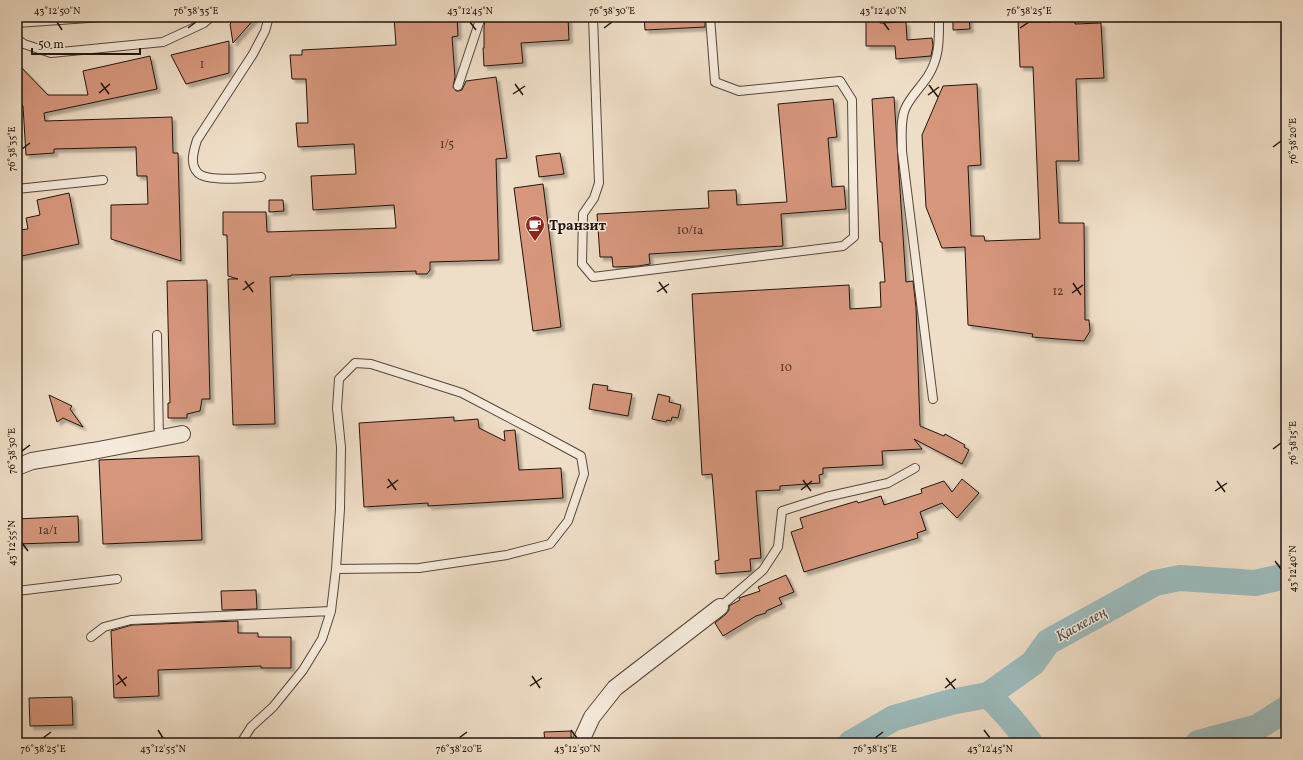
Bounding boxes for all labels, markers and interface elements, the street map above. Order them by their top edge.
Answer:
text: 43°12'50"N [34,4,81,18]
text: 76°38'35"E [173,4,219,18]
text: 43°12'45"N [447,4,494,18]
text: 76°38'30"E [589,4,635,18]
text: 43°12'40"N [859,4,907,18]
text: 76°38'25"E [1006,4,1052,18]
scale bar [32,30,140,56]
text: 50 m [38,37,64,53]
house number: 1 [200,57,204,73]
text: 76°38'20"E [1286,118,1300,164]
text: 76°38'35"E [5,126,19,172]
house number: 1/5 [440,137,454,153]
cafe icon: Транзит [524,214,546,242]
place label: Транзит [549,217,606,236]
house number: 10/1а [677,223,703,239]
house number: 12 [1052,284,1064,300]
house number: 10 [780,360,792,376]
text: 76°38'15"E [1286,421,1300,465]
text: 76°38'30"E [5,428,19,474]
text: 43°12'55"N [5,519,19,566]
house number: 1а/1 [38,523,58,539]
text: 43°12'40"N [1286,545,1300,593]
water label: Қаскелең [1052,603,1111,648]
text: 76°38'25"E [20,742,66,756]
text: 43°12'55"N [140,742,187,756]
text: 76°38'20"E [436,742,482,756]
text: 43°12'50"N [554,742,601,756]
text: 76°38'15"E [853,742,897,756]
text: 43°12'45"N [967,742,1014,756]

